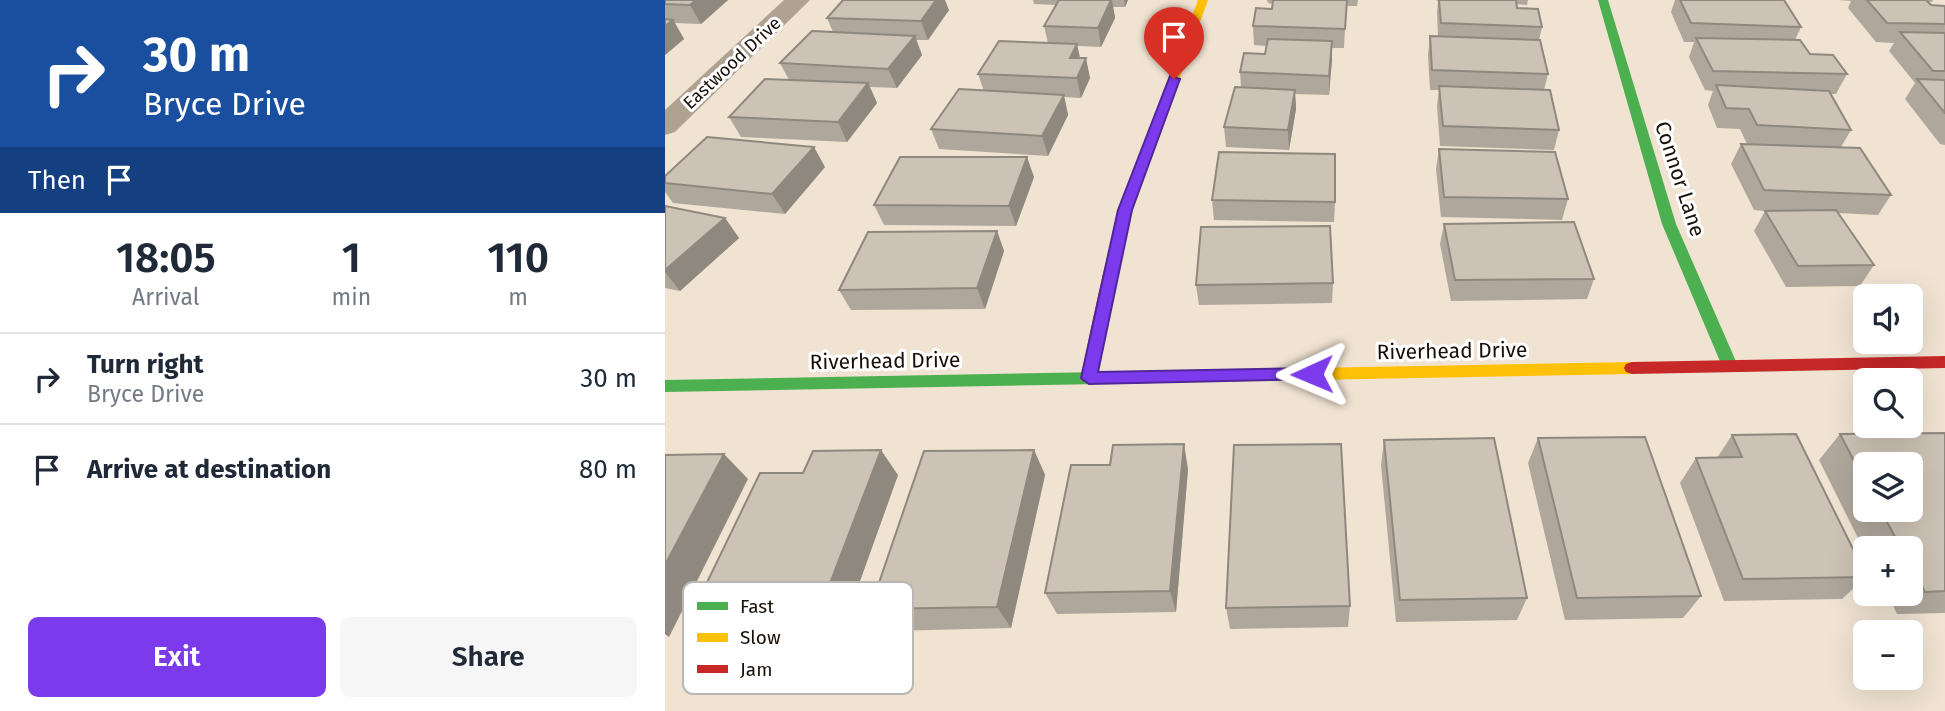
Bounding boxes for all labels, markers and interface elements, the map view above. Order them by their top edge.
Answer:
pin [1144,7,1204,79]
street label: Eastwood Drive [679,12,785,114]
icon: arrive [1155,18,1193,56]
text: 30 m [143,25,250,84]
icon: right [28,28,119,119]
text: Bryce Drive [143,85,306,123]
street label: Connor Lane [1649,118,1711,240]
icon: arrive [100,161,138,199]
text: Then [28,165,86,196]
text: 18:05 [116,233,216,283]
text: 1 [342,233,361,283]
text: 110 [487,233,549,283]
text: Arrival [132,283,199,311]
text: min [332,283,371,311]
text: m [508,283,528,311]
map controls [1853,284,1923,690]
button: sound [1853,284,1923,354]
position arrow [1275,337,1349,411]
street label: Riverhead Drive [1376,337,1528,365]
street label: Riverhead Drive [809,347,961,375]
text: Turn right [87,349,204,380]
icon: right [28,360,66,398]
text: 30 m [580,363,637,394]
button: search [1853,368,1923,438]
text: Bryce Drive [87,380,204,408]
icon: arrive [28,451,66,489]
button: layers [1853,452,1923,522]
text: Arrive at destination [87,454,331,485]
text: 80 m [579,454,637,485]
button: + [1853,536,1923,606]
legend [683,582,913,694]
text: Fast [740,595,774,618]
button: Exit [28,617,326,697]
button: Share [340,617,637,697]
button: − [1853,620,1923,690]
text: Slow [740,626,781,649]
text: Jam [740,658,772,681]

